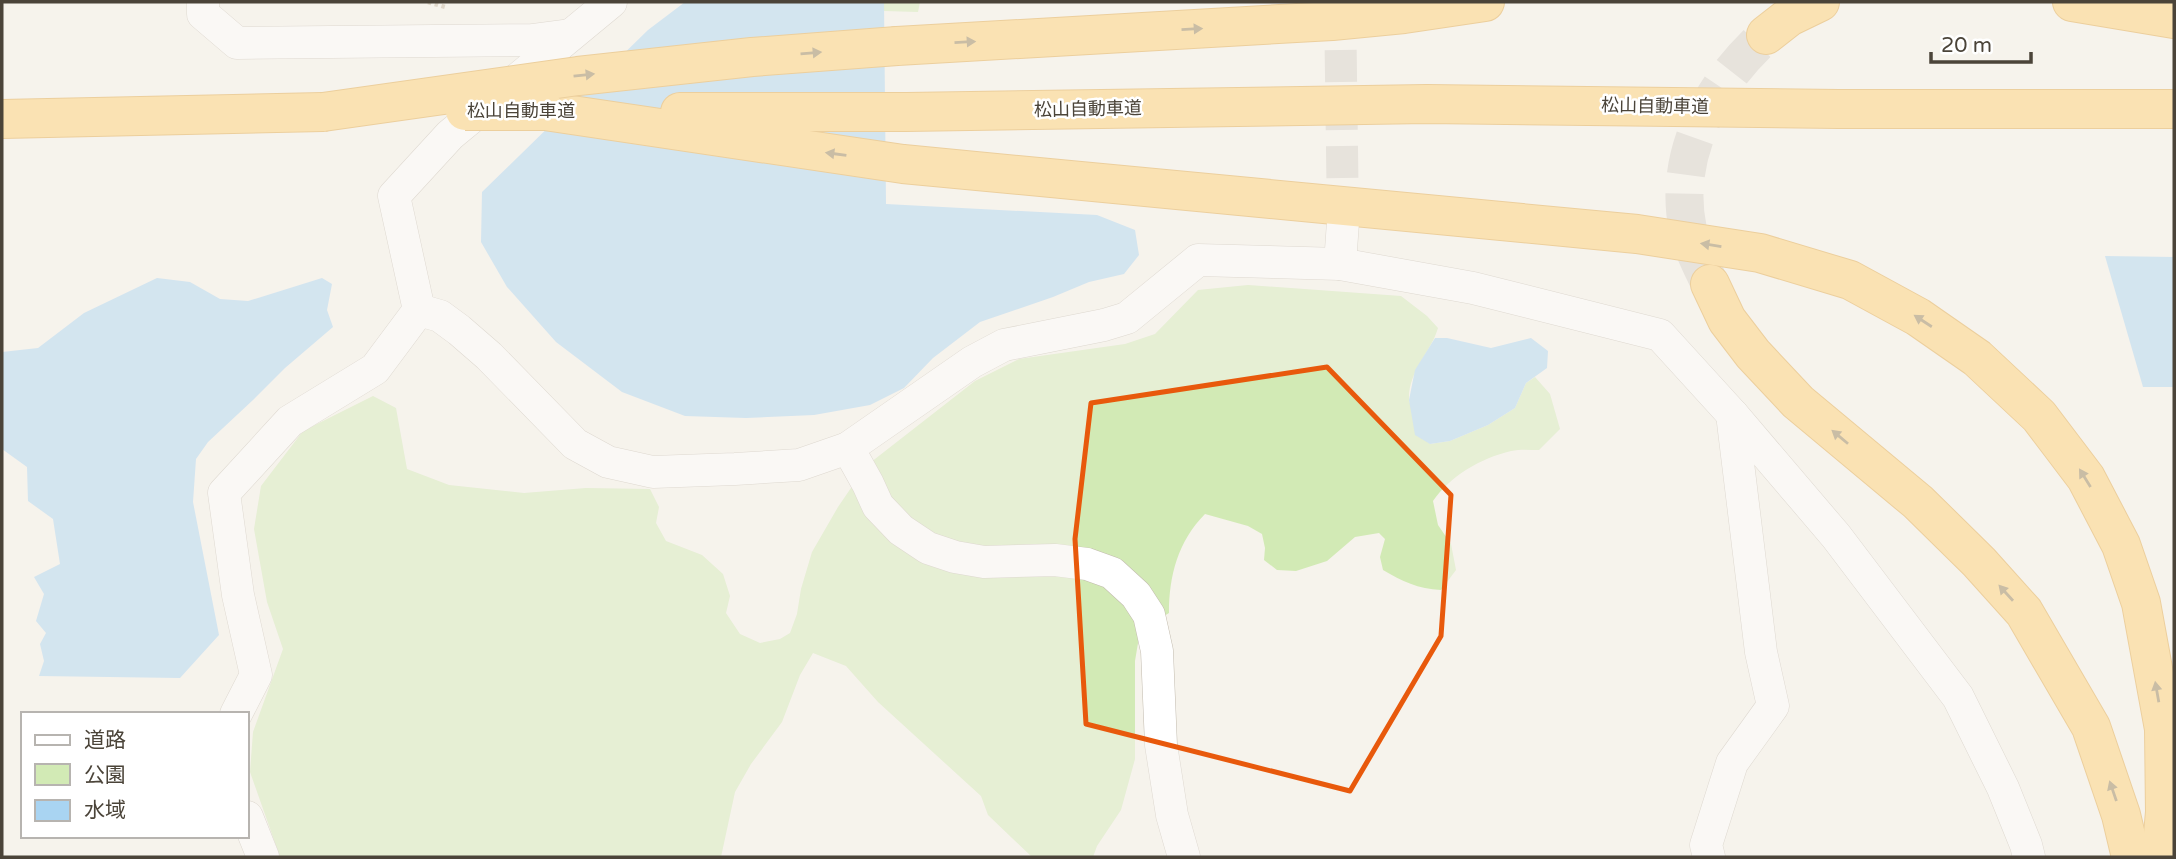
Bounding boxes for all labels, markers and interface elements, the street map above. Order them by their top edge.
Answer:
scale bar [1931,21,2031,65]
one-way arrow [1181,23,1203,34]
text: 20 m [1941,33,1992,58]
one-way arrow [954,36,976,47]
one-way arrow [800,47,822,58]
one-way arrow [573,69,595,80]
street label: 松山自動車道 [1601,94,1709,118]
street label: 松山自動車道 [1034,97,1142,121]
street label: 松山自動車道 [467,100,575,122]
one-way arrow [825,148,847,159]
one-way arrow [1700,239,1722,250]
one-way arrow [1914,315,1933,328]
one-way arrow [1832,430,1849,445]
one-way arrow [2078,469,2091,488]
one-way arrow [1999,584,2014,601]
one-way arrow [2151,681,2162,703]
legend [21,712,248,838]
text: 道路 [84,728,126,753]
text: 公園 [84,763,126,788]
one-way arrow [2107,781,2118,802]
text: 水域 [84,798,126,823]

